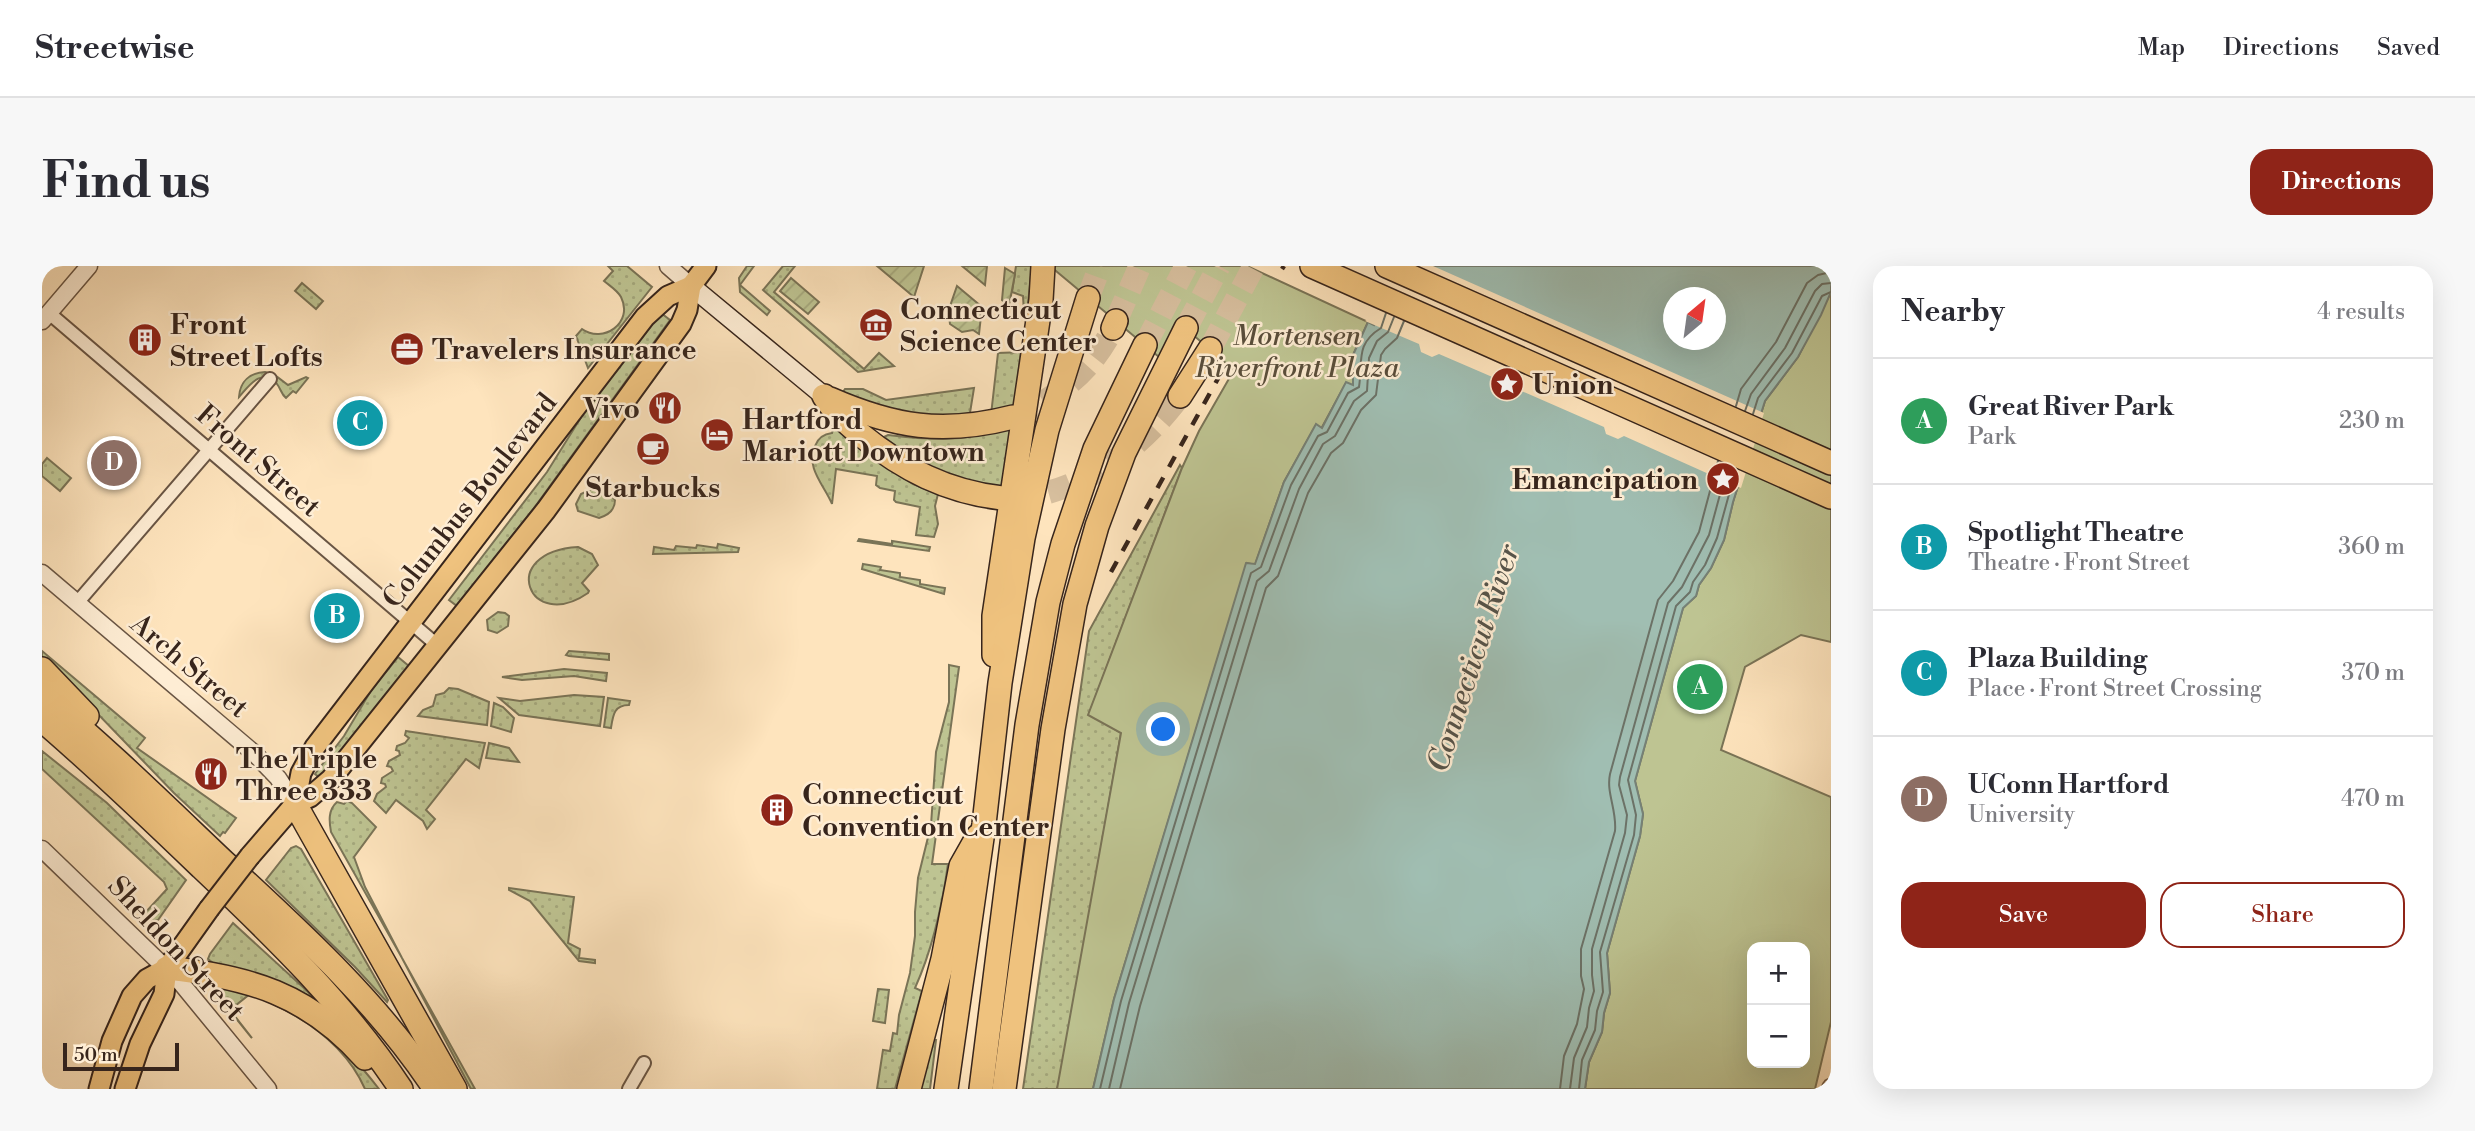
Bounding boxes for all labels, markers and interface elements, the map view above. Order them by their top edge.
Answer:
text: Streetwise [35,28,195,69]
text: Map [2138,33,2185,63]
text: Directions [2223,33,2339,63]
text: Saved [2377,33,2440,63]
button: Directions [2250,149,2433,215]
text: Find us [42,152,211,213]
north arrow [1663,287,1726,350]
place label: Connecticut Science Center [900,293,1097,360]
text: Nearby [1901,293,2005,331]
text: 4 results [2317,298,2405,326]
museum icon: Connecticut Science Center [857,306,895,344]
place label: Front Street Lofts [170,308,323,375]
park label: Mortensen Riverfront Plaza [1194,319,1399,386]
building icon: Front Street Lofts [126,321,164,359]
office icon: Travelers Insurance [388,330,426,368]
place label: Travelers Insurance [432,333,696,368]
place icon: Union [1488,365,1526,403]
place label: Union [1532,368,1613,403]
street label: Columbus Boulevard [375,386,565,615]
restaurant icon: Vivo [646,389,684,427]
text: Great River Park [1968,391,2174,423]
place label: Vivo [582,392,640,427]
street label: Front Street [188,397,328,525]
pin: C [337,397,383,449]
place label: Hartford Mariott Downtown [742,403,985,470]
text: A [1916,407,1932,435]
text: 230 m [2339,407,2405,435]
hotel icon: Hartford Mariott Downtown [698,416,736,454]
text: Park [1968,423,2016,451]
cafe icon: Starbucks [634,430,672,468]
pin: D [91,437,137,489]
place icon: Emancipation [1704,460,1742,498]
place label: Emancipation [1512,463,1698,498]
place label: Starbucks [586,471,720,506]
text: Spotlight Theatre [1968,517,2184,549]
text: B [1915,533,1933,561]
text: 360 m [2338,533,2405,561]
water label: Connecticut River [1419,539,1529,777]
text: Theatre · Front Street [1968,549,2190,577]
pin: B [314,590,360,642]
street label: Arch Street [122,606,255,726]
text: Plaza Building [1968,643,2147,675]
text: C [1916,659,1932,687]
text: 370 m [2342,659,2405,687]
pin: A [1677,661,1723,713]
text: Place · Front Street Crossing [1968,675,2262,703]
your location [1146,712,1180,746]
place label: The Triple Three 333 [236,742,377,809]
restaurant icon: The Triple Three 333 [192,755,230,793]
text: UConn Hartford [1968,769,2169,801]
place label: Connecticut Convention Center [802,778,1050,845]
text: D [1915,785,1933,813]
text: 470 m [2341,785,2405,813]
building icon: Connecticut Convention Center [758,791,796,829]
text: University [1968,801,2075,829]
street label: Sheldon Street [100,869,252,1029]
button: Save [1901,882,2146,948]
button: Share [2160,882,2405,948]
map controls [1747,942,1810,1068]
button: + [1747,942,1810,1005]
button: − [1747,1005,1810,1068]
scale bar [63,1040,178,1072]
text: 50 m [74,1043,118,1067]

